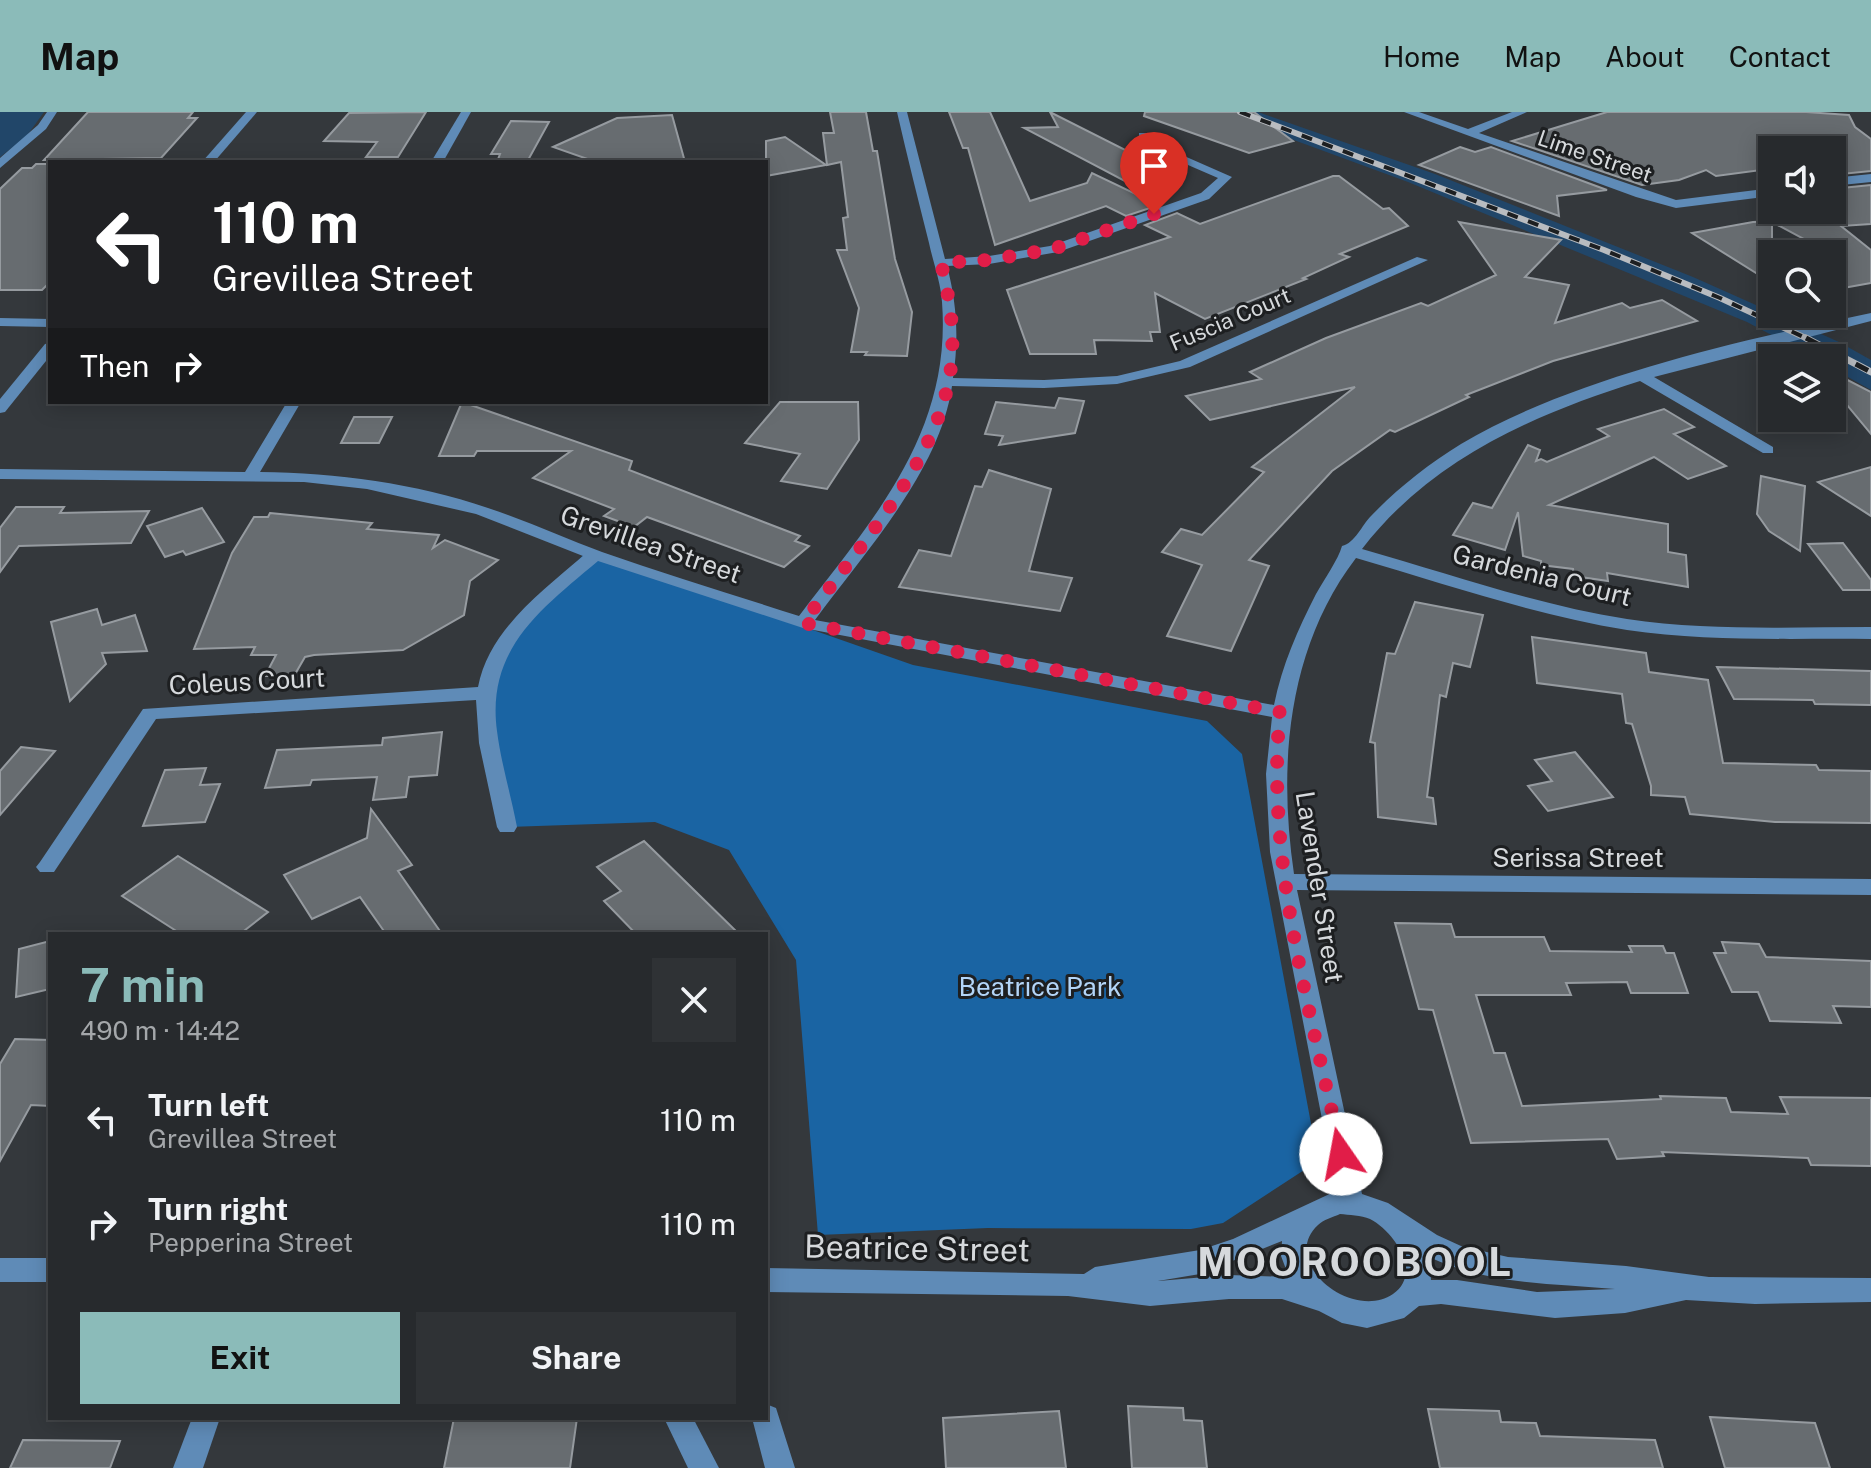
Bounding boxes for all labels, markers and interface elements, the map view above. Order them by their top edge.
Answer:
text: Map [40,34,119,79]
text: Home [1383,40,1460,73]
text: Map [1504,40,1561,73]
text: About [1605,40,1685,73]
text: Contact [1729,40,1831,73]
street label: Lime Street [1534,124,1656,188]
pin [1120,132,1188,214]
map controls [1758,136,1846,432]
button: sound [1758,136,1846,224]
icon: arrive [1132,144,1176,188]
text: 110 m [212,190,359,256]
icon: left [80,192,184,296]
button: search [1758,240,1846,328]
text: Grevillea Street [212,257,474,299]
street label: Fuscia Court [1166,282,1294,356]
icon: right [165,344,209,388]
button: layers [1758,344,1846,432]
text: Then [80,348,149,384]
street label: Grevillea Street [557,499,745,589]
street label: Gardenia Court [1449,538,1635,612]
street label: Coleus Court [168,661,326,701]
street label: Lavender Street [1290,789,1350,985]
street label: Serissa Street [1492,842,1664,873]
text: 7 min [80,956,205,1013]
button: close [652,958,736,1042]
park label: Beatrice Park [959,971,1121,1002]
text: 490 m · 14:42 [80,1015,240,1046]
text: Turn left [148,1087,269,1123]
icon: left [80,1098,124,1142]
text: 110 m [660,1102,736,1138]
position arrow [1299,1112,1383,1196]
text: Grevillea Street [148,1123,337,1154]
text: Turn right [148,1191,288,1227]
icon: right [80,1202,124,1246]
text: 110 m [660,1206,736,1242]
text: Pepperina Street [148,1227,353,1258]
street label: Beatrice Street [804,1228,1030,1268]
district label: MOOROOBOOL [1197,1238,1513,1285]
button: Exit [80,1312,400,1404]
button: Share [416,1312,736,1404]

